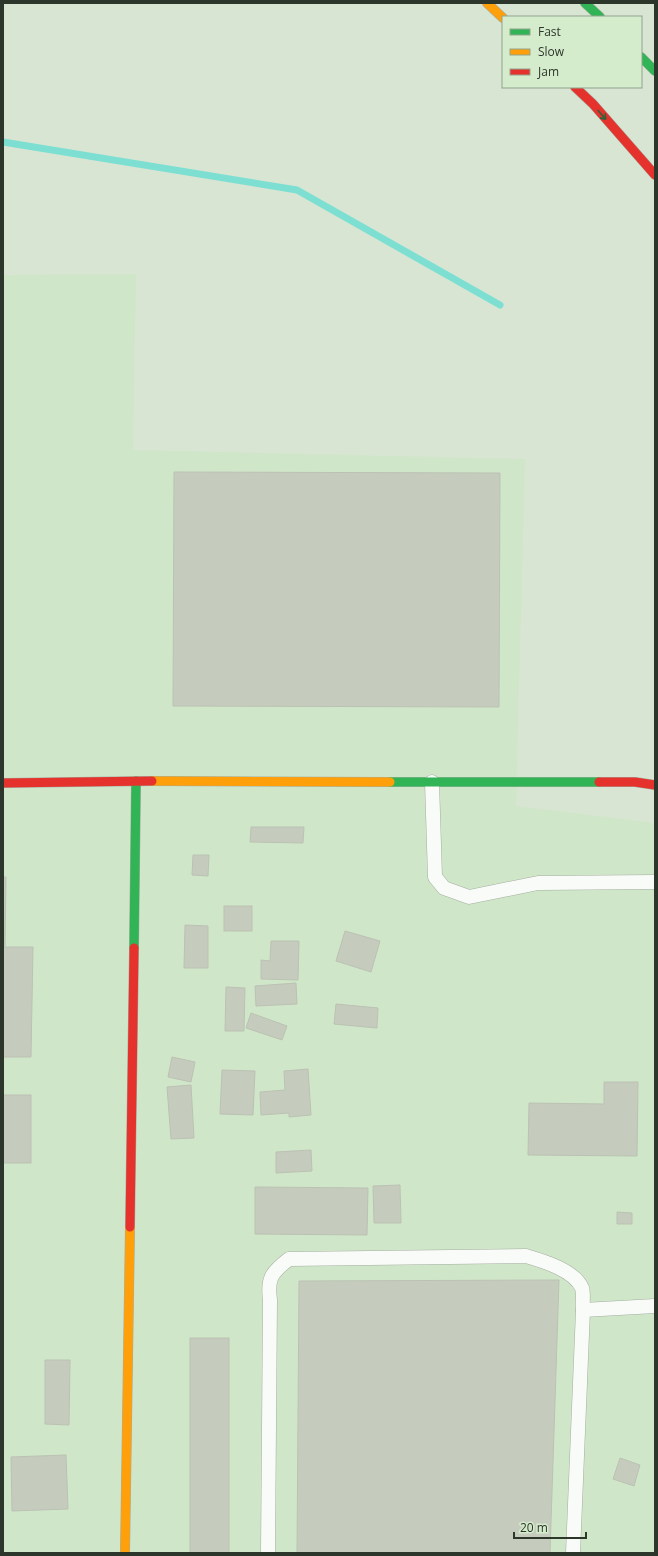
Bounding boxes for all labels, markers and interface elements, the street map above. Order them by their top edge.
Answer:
legend [502,16,642,88]
text: Fast [538,23,561,40]
text: Slow [538,43,565,60]
text: Jam [537,63,559,80]
one-way arrow [598,110,607,120]
scale bar [514,1514,586,1540]
text: 20 m [520,1519,548,1536]

